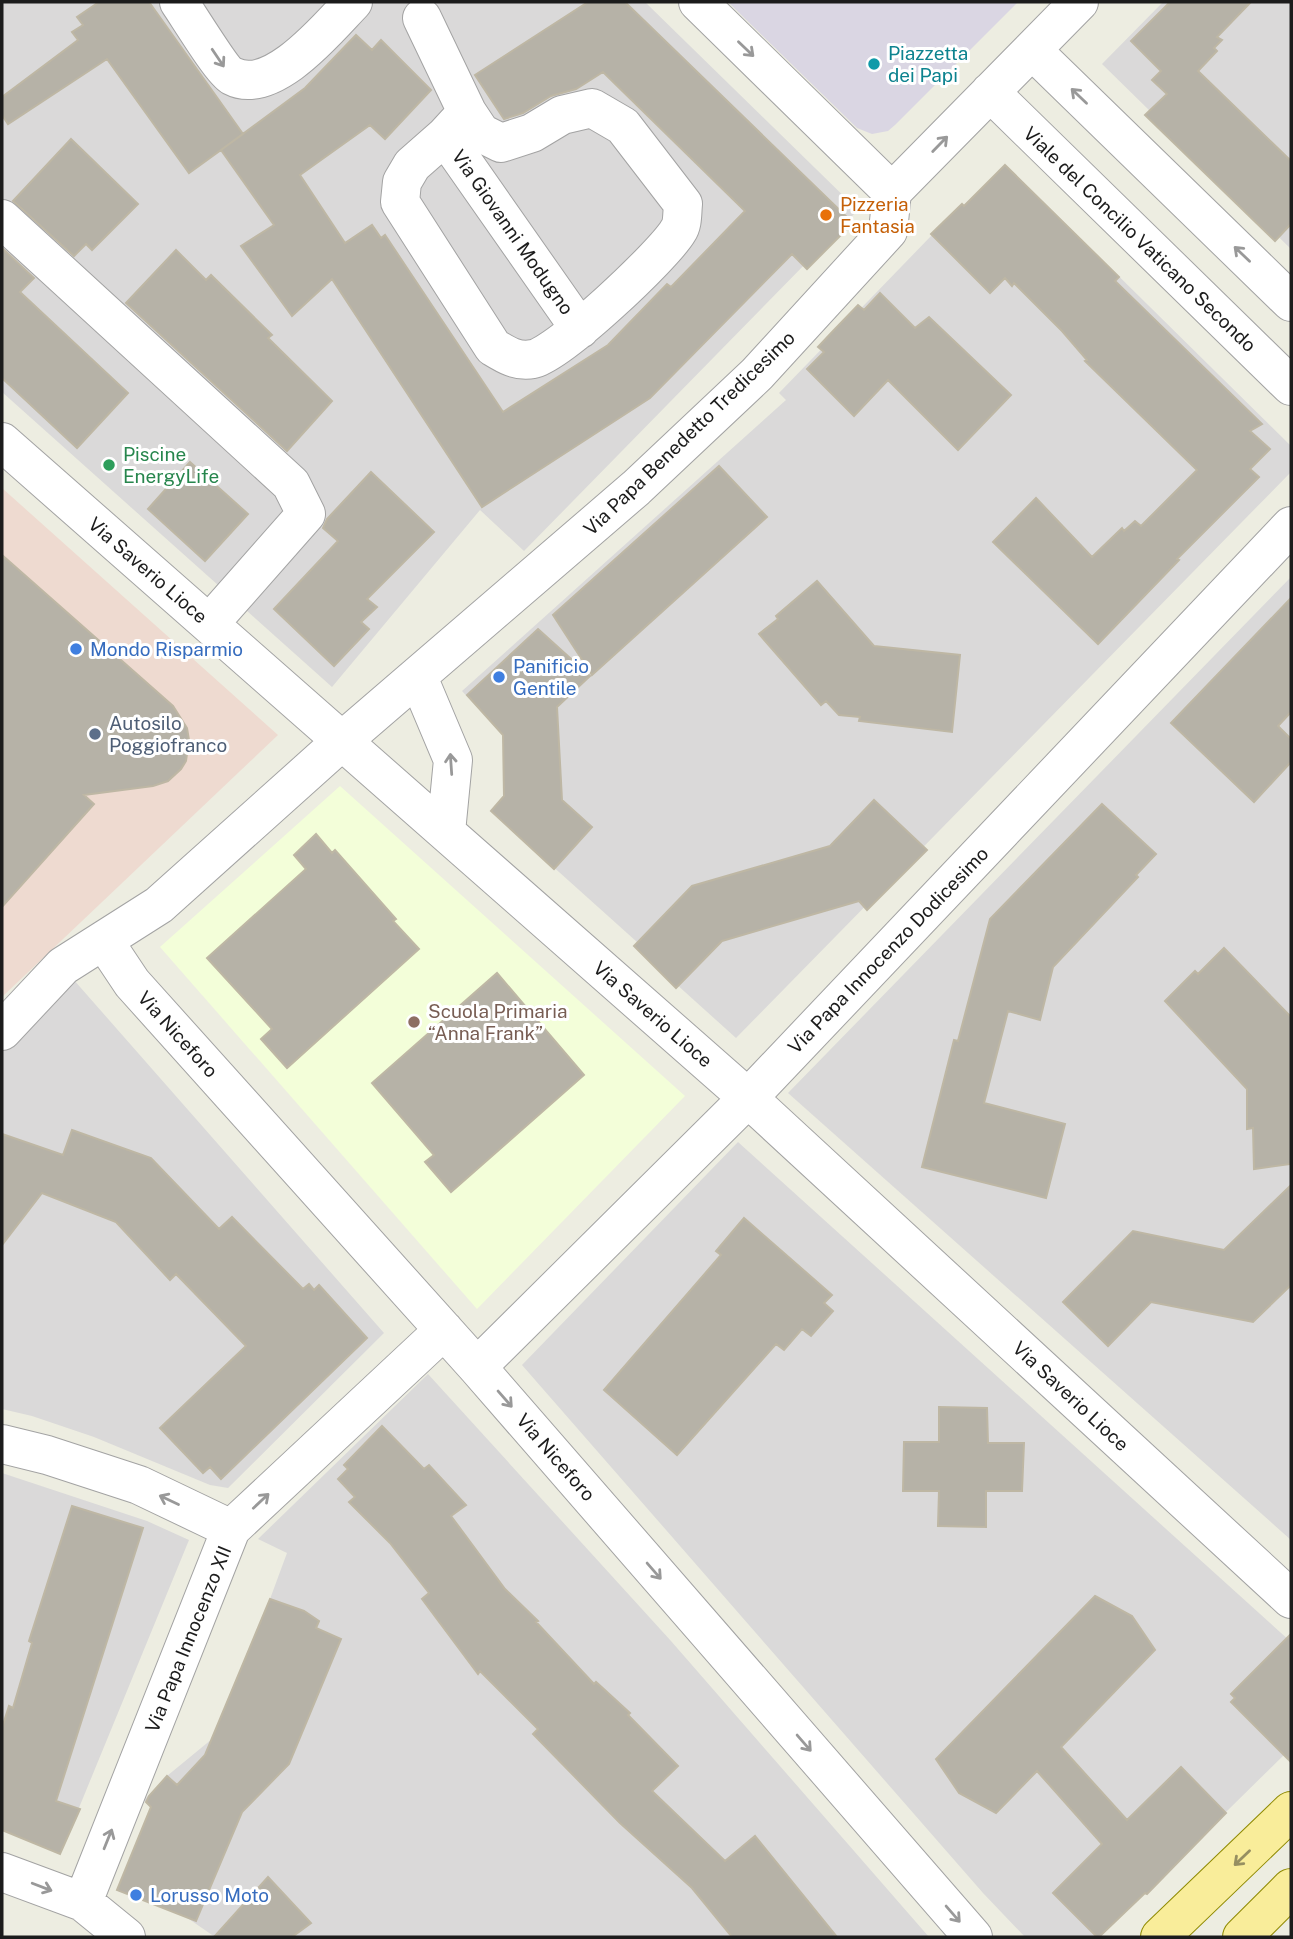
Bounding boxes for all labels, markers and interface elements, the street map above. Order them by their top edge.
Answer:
one-way arrow [738,41,755,58]
place label: Piazzetta dei Papi [888,42,968,86]
one-way arrow [211,48,225,67]
marker: Piazzetta dei Papi [866,56,882,72]
one-way arrow [1071,88,1088,105]
street label: Viale del Concilio Vaticano Secondo [1019,122,1261,356]
one-way arrow [931,135,948,152]
street label: Via Giovanni Modugno [448,145,578,319]
place label: Pizzeria Fantasia [840,193,915,237]
marker: Pizzeria Fantasia [818,207,834,223]
one-way arrow [1234,246,1251,263]
street label: Via Papa Benedetto Tredicesimo [579,326,799,540]
place label: Piscine EnergyLife [123,443,219,487]
marker: Piscine EnergyLife [101,457,117,473]
street label: Via Saverio Lioce [84,512,212,628]
place label: Mondo Risparmio [90,638,243,660]
marker: Mondo Risparmio [68,641,84,657]
place label: Panificio Gentile [513,655,589,699]
marker: Panificio Gentile [491,669,507,685]
place label: Autosilo Poggiofranco [109,712,227,756]
marker: Autosilo Poggiofranco [87,726,103,742]
one-way arrow [444,754,457,776]
street label: Via Papa Innocenzo Dodicesimo [783,842,993,1058]
street label: Via Saverio Lioce [589,956,717,1072]
street label: Via Niceforo [134,986,222,1082]
place label: Scuola Primaria “Anna Frank” [428,1000,567,1044]
marker: Scuola Primaria “Anna Frank” [406,1014,422,1030]
street label: Via Saverio Lioce [1008,1337,1134,1455]
one-way arrow [497,1390,513,1408]
street label: Via Niceforo [512,1409,600,1505]
one-way arrow [159,1492,180,1505]
one-way arrow [252,1492,269,1509]
street label: Via Papa Innocenzo XII [140,1542,236,1736]
one-way arrow [646,1562,663,1579]
one-way arrow [796,1733,812,1751]
one-way arrow [102,1828,115,1850]
one-way arrow [1234,1850,1251,1867]
one-way arrow [31,1881,53,1894]
place label: Lorusso Moto [150,1884,269,1906]
marker: Lorusso Moto [128,1887,144,1903]
one-way arrow [945,1905,961,1923]

